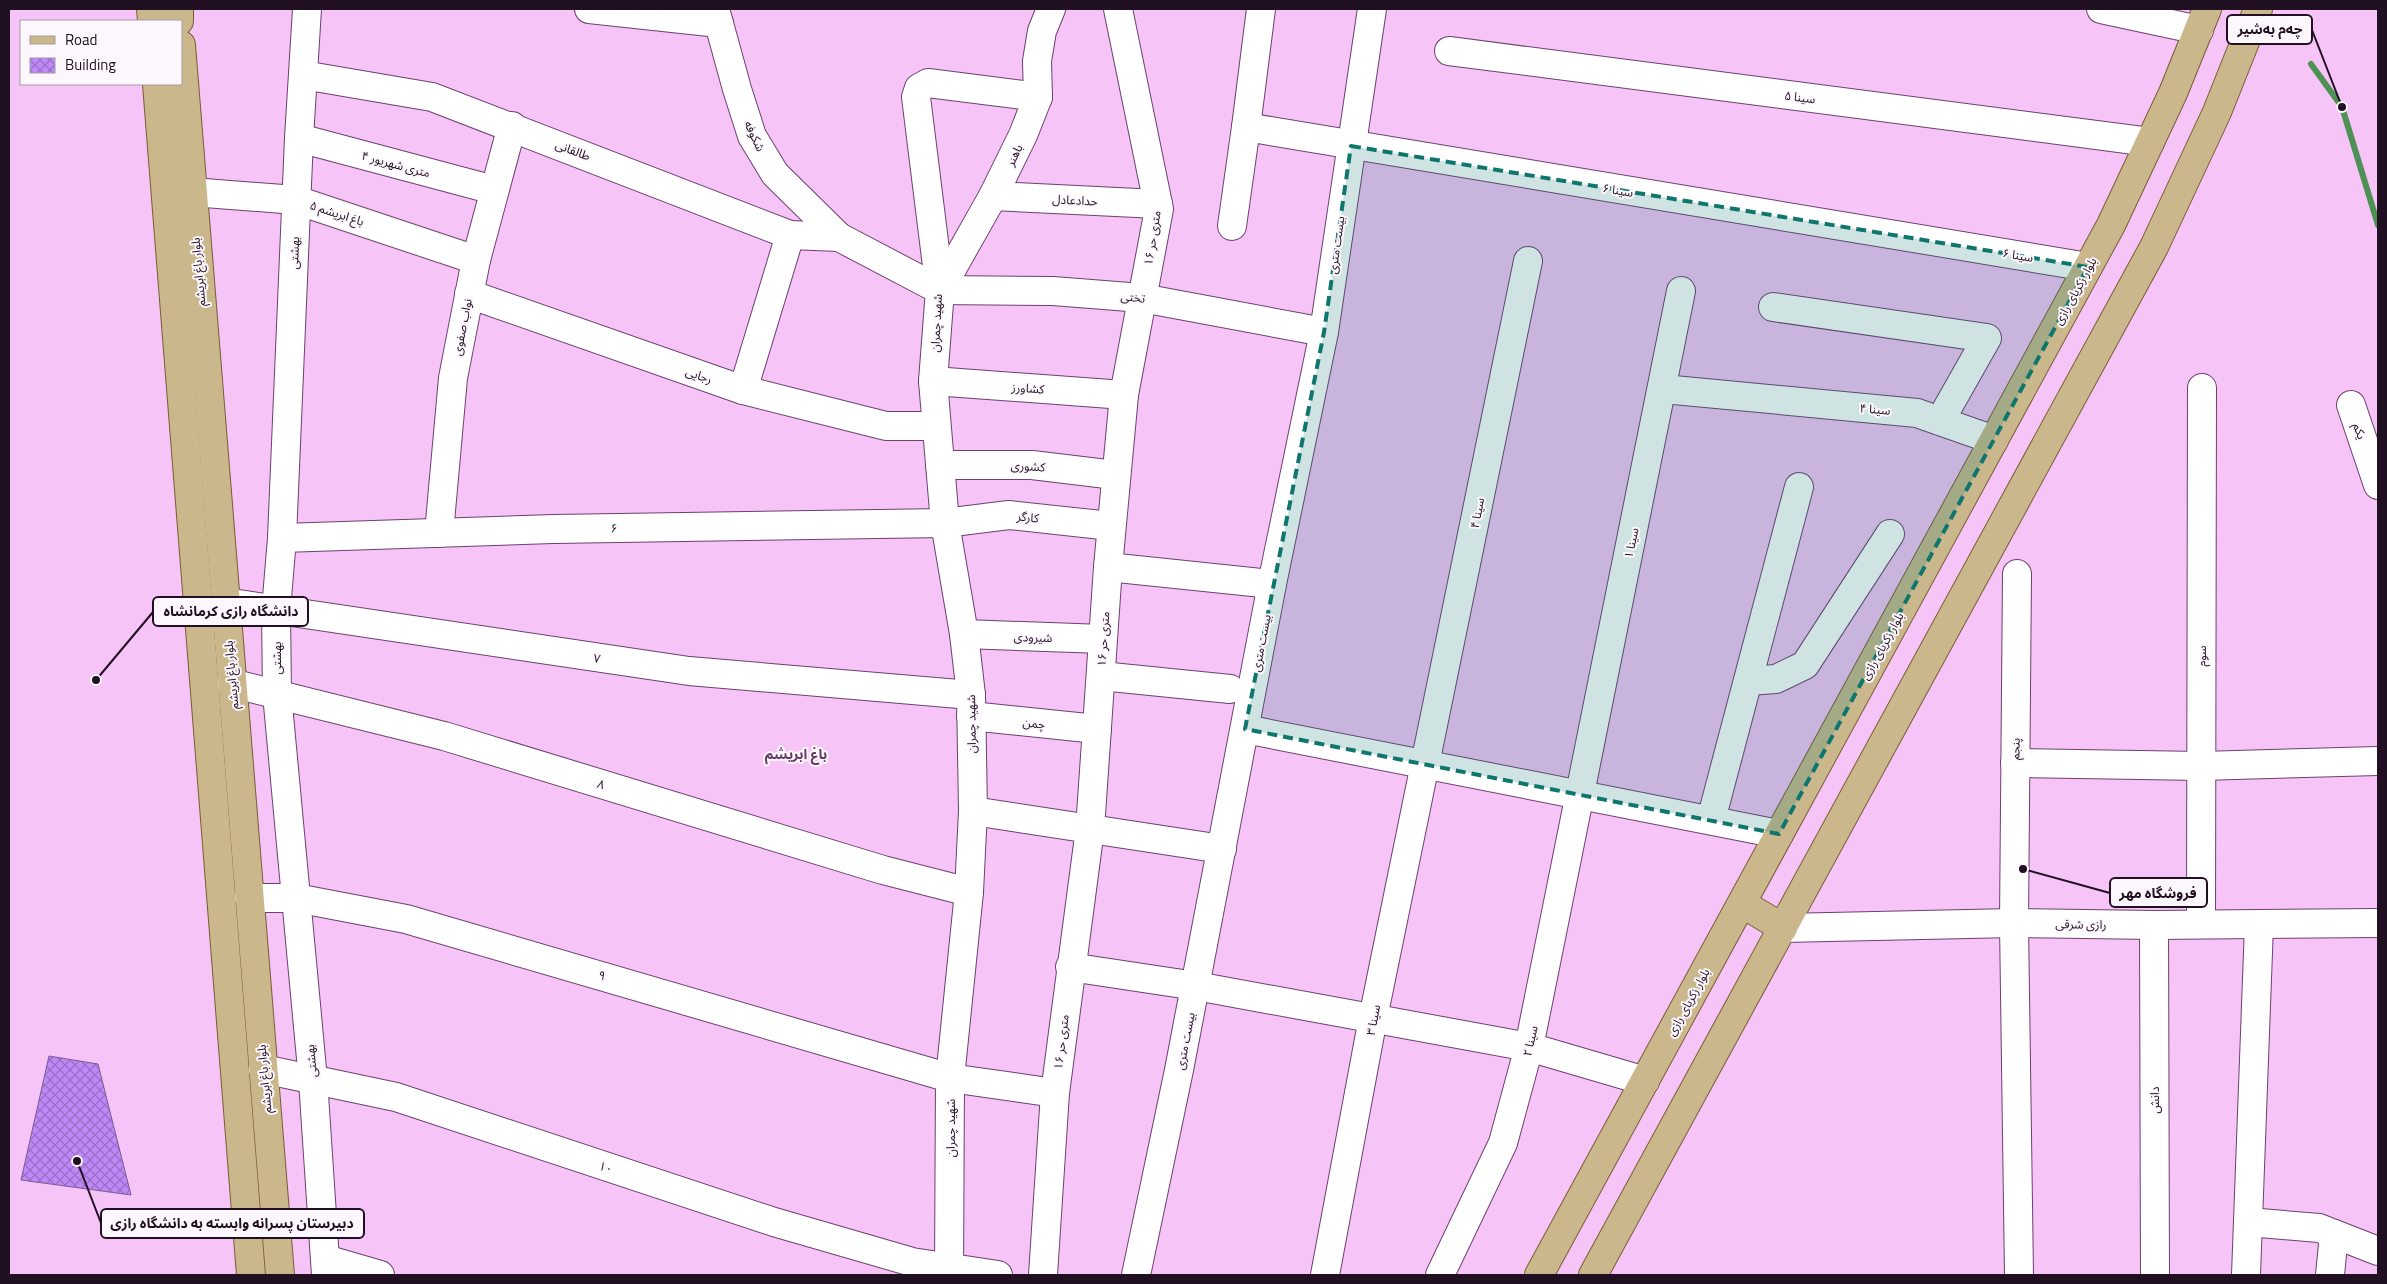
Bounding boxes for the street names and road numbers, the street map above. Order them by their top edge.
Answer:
street label: سینا ۵ [1783,86,1817,108]
street label: شکوفه [740,117,770,155]
street label: طالقانی [553,135,593,165]
street label: باهنر [1000,141,1027,170]
street label: ۴ متری شهریور [360,146,432,182]
street label: سینا ۶ [1601,178,1635,202]
street label: حدادعادل [1052,189,1098,211]
street label: باغ ابریشم ۵ [307,195,367,231]
street label: ۱۶ متری حر [1138,209,1166,267]
street label: بیست متری [1323,215,1349,275]
street label: بهشتی [284,236,304,270]
street label: بلوار باغ ابریشم [186,237,210,307]
street label: سینا ۶ [2001,243,2035,267]
street label: بلوار زکریای رازی [2049,254,2101,328]
street label: تختی [1120,286,1147,308]
street label: شهید چمران [925,293,947,353]
street label: نواب صفوی [447,297,477,357]
street label: رجایی [683,362,715,388]
street label: کشاورز [1010,377,1046,399]
street label: سینا ۴ [1859,398,1891,420]
street label: یکم [2348,420,2372,442]
street label: کشوری [1010,456,1047,476]
street label: سینا ۴ [1465,496,1489,530]
street label: کارگر [1015,506,1041,528]
street label: ۶ [610,518,618,538]
street label: ۱ سینا [1618,526,1644,560]
street label: بلوار زکریای رازی [1856,609,1908,683]
street label: ۱۶ متری حر [1092,611,1114,667]
street label: بیست متری [1246,613,1276,673]
street label: شیرودی [1013,627,1053,647]
street label: بلوار باغ ابریشم [219,640,243,710]
street label: بهشتی [267,642,286,674]
street label: سوم [2192,646,2211,666]
street label: ۷ [592,648,602,668]
street label: شهید چمران [961,695,981,753]
street label: چمن [1022,712,1046,734]
street label: پنجم [2005,738,2025,760]
street label: ۸ [595,774,607,794]
street label: رازی شرقی [2055,914,2107,934]
street label: ۹ [596,965,608,985]
street label: بلوار زکریای رازی [1662,965,1714,1039]
street label: سینا ۳ [1361,1003,1385,1037]
street label: بیست متری [1170,1011,1200,1071]
street label: ۱۶ متری حر [1048,1013,1074,1071]
street label: سینا ۲ [1517,1024,1543,1058]
street label: بلوار باغ ابریشم [252,1044,276,1114]
street label: بهشتی [300,1044,322,1078]
street label: دانش [2145,1086,2164,1114]
street label: شهید چمران [941,1099,960,1157]
street label: ۱۰ [597,1156,615,1178]

